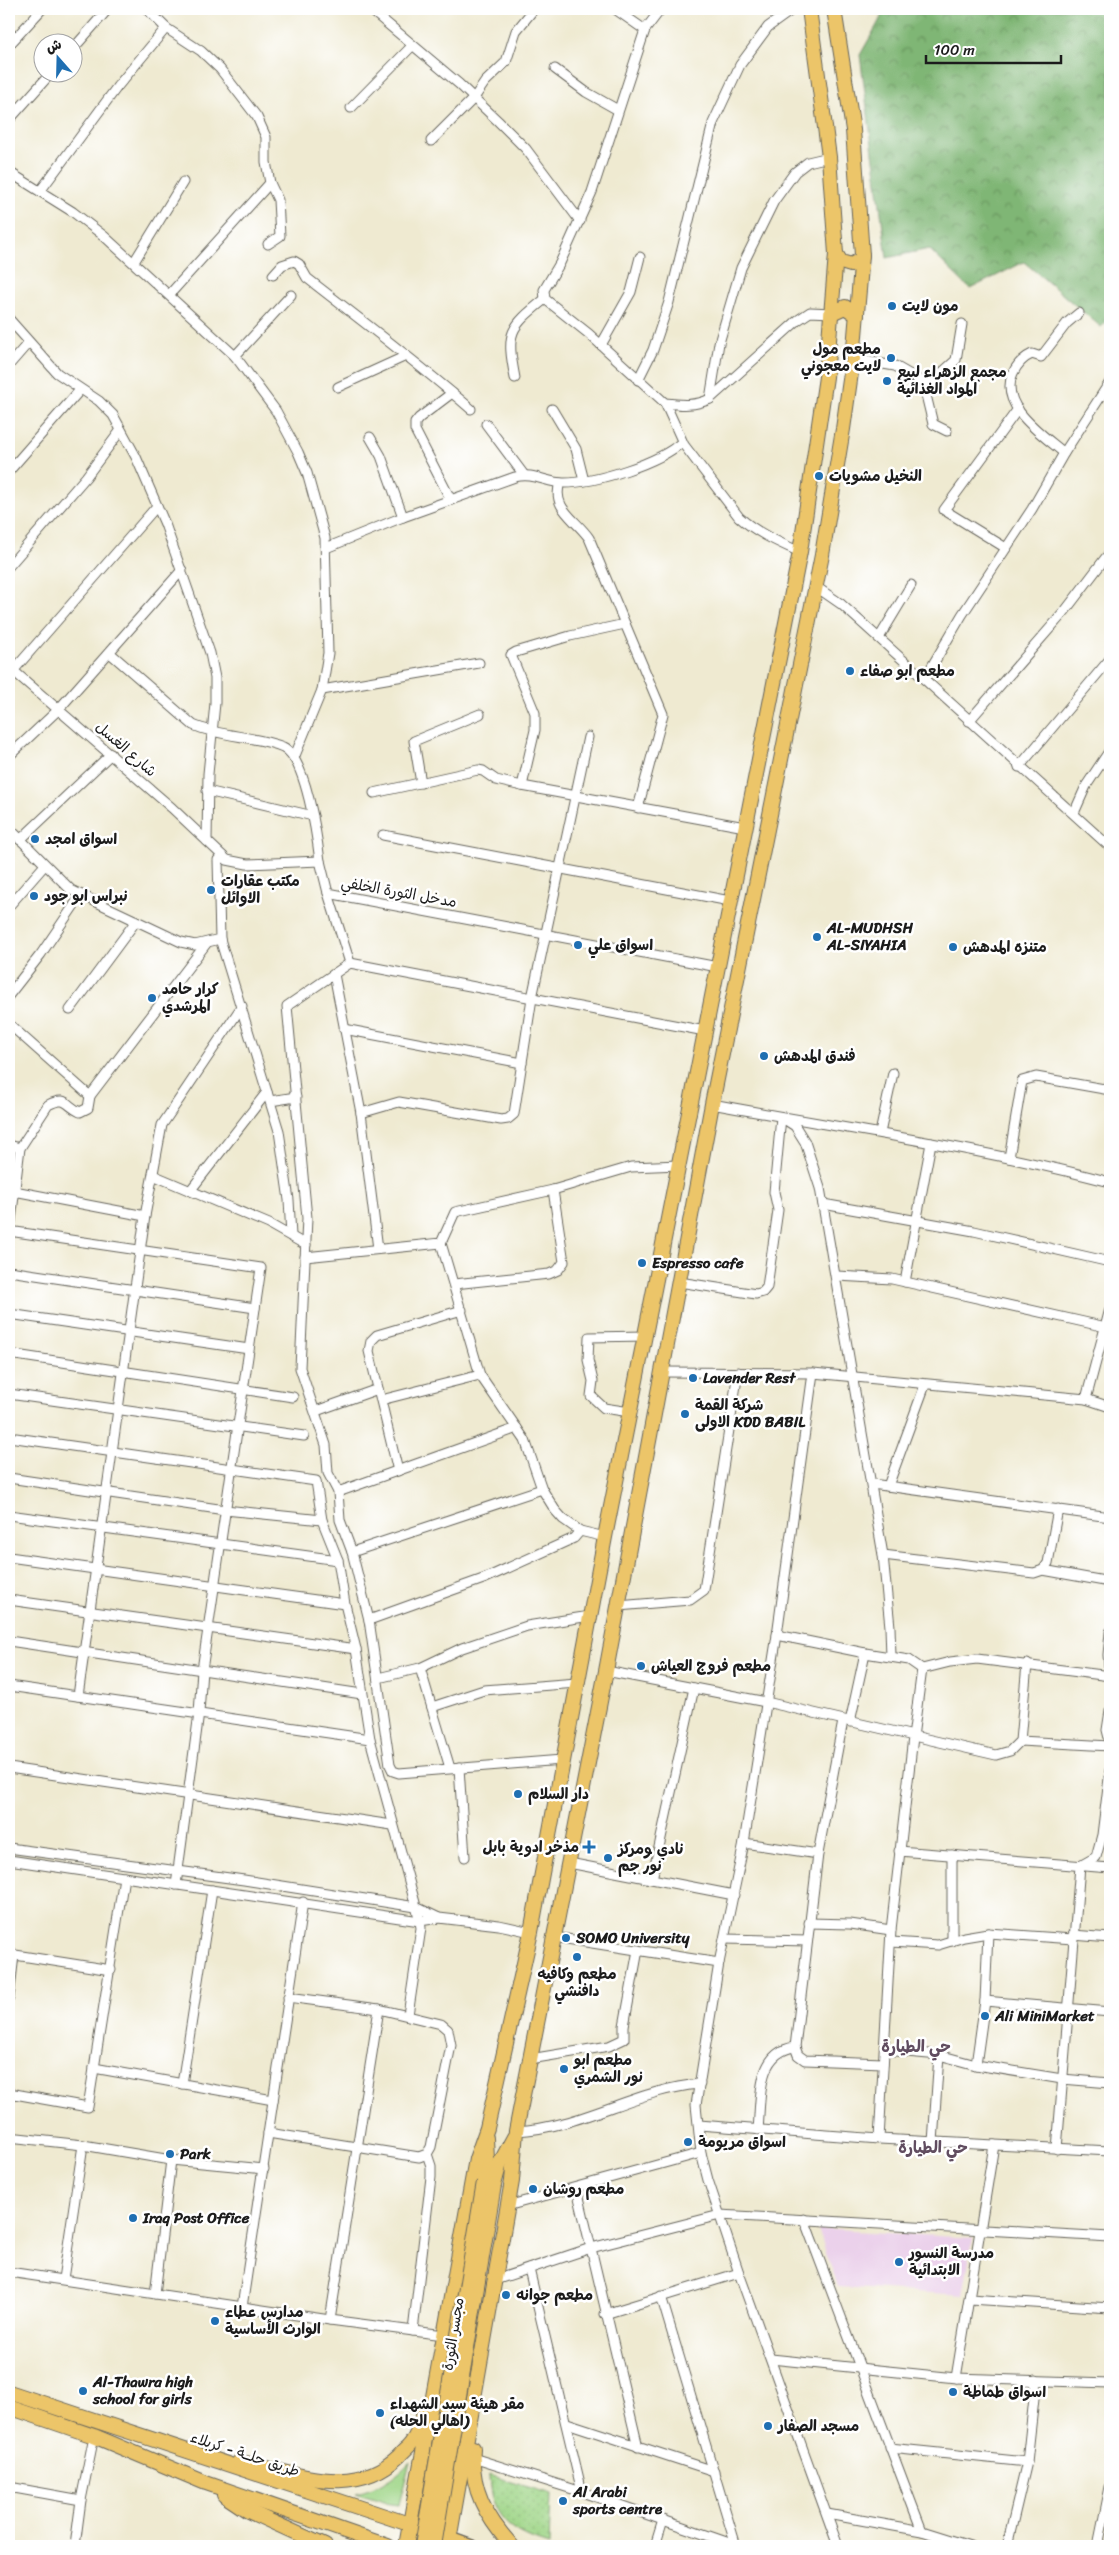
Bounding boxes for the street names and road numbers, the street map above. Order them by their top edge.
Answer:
street label: شارع الغسل [89,715,163,783]
street label: مدخل الثورة الخلفي [339,869,459,915]
street label: مجسر الثورة [434,2296,472,2372]
street label: طريق حلــة - كربلاء [187,2424,303,2484]

